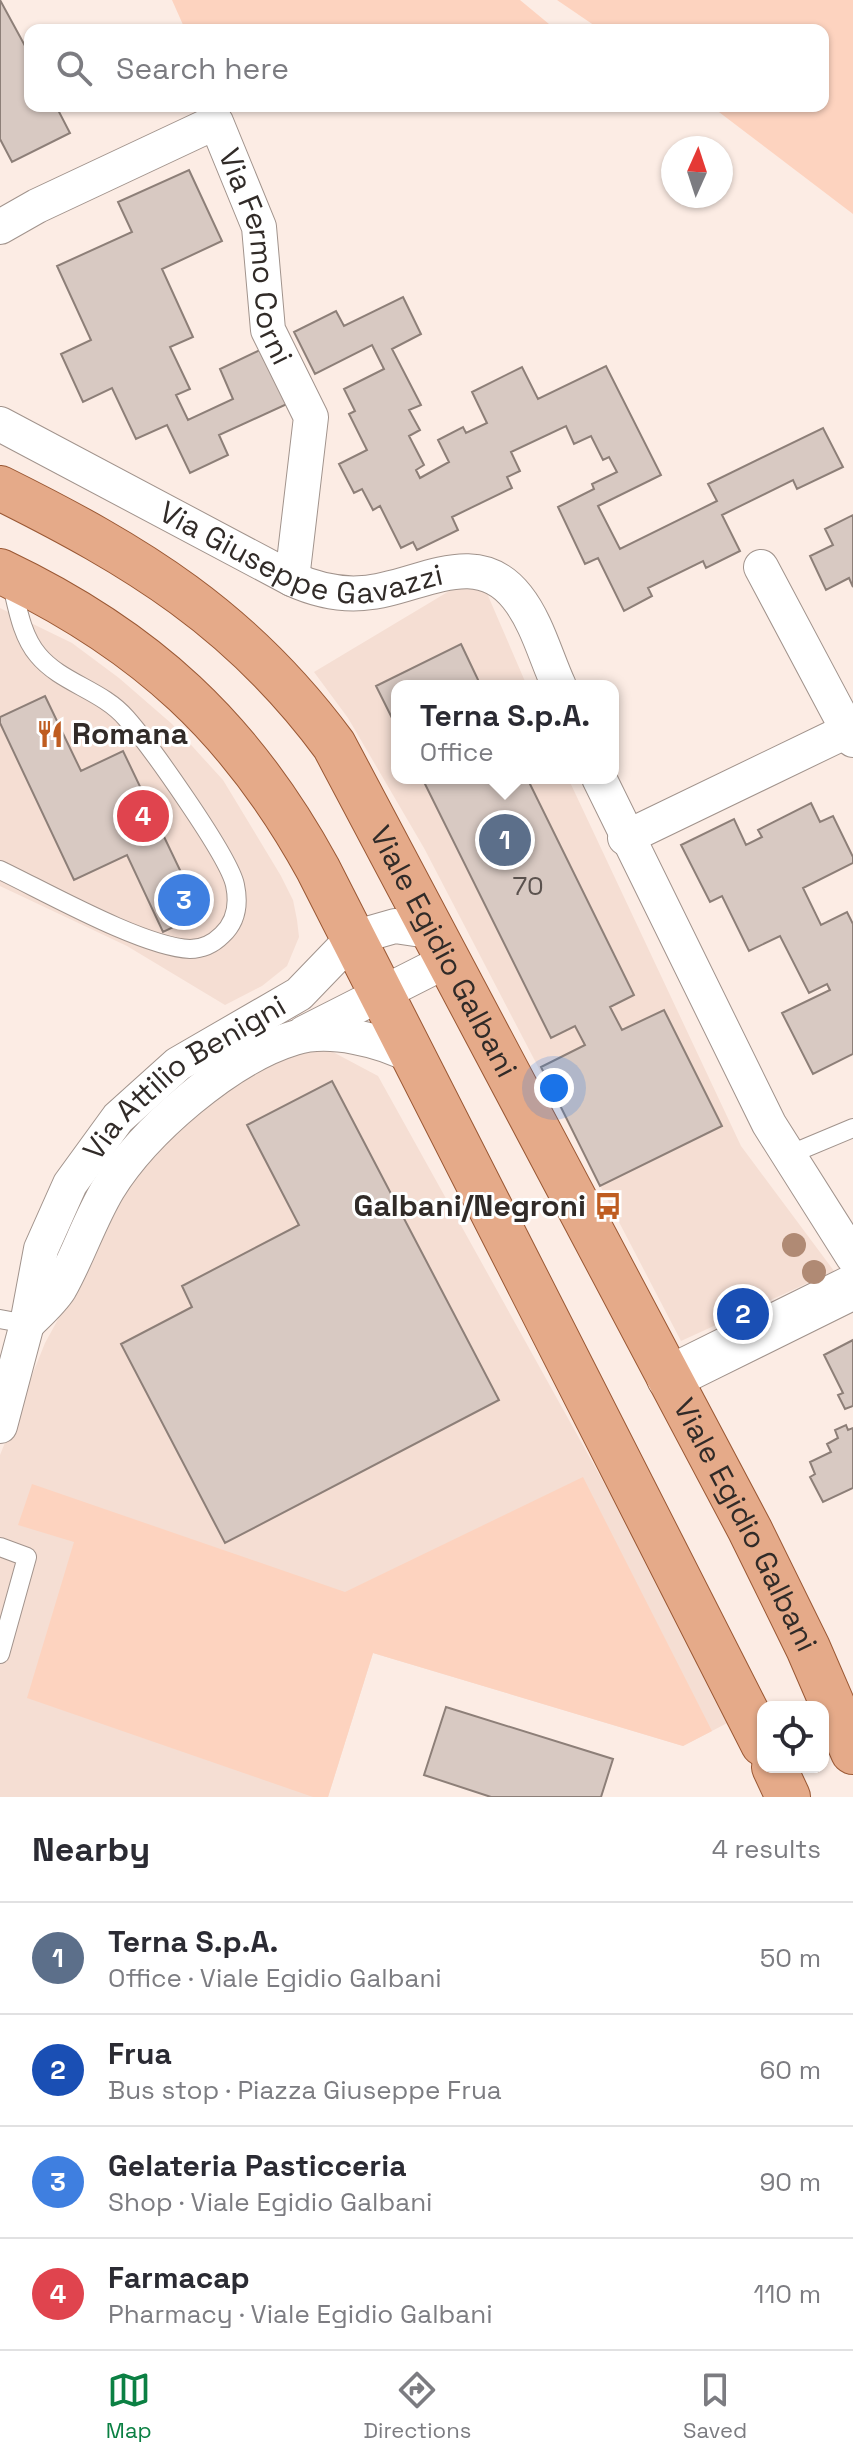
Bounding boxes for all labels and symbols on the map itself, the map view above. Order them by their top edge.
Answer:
north arrow [661,136,733,208]
street label: Via Fermo Corni [210,142,302,371]
street label: Via Giuseppe Gavazzi [153,492,446,613]
place label: Romana [72,714,188,753]
restaurant icon: Romana [35,719,65,749]
pin: 4 [117,786,169,846]
pin: 1 [479,810,531,870]
street label: Viale Egidio Galbani [361,819,527,1084]
house number: 70 [512,869,544,903]
pin: 3 [158,870,210,930]
street label: Via Attilio Benigni [74,986,293,1168]
your location [534,1068,574,1108]
place label: Galbani/Negroni [354,1186,586,1225]
bus stop icon: Galbani/Negroni [593,1191,623,1221]
pin: 2 [717,1284,769,1344]
street label: Viale Egidio Galbani [665,1392,827,1658]

